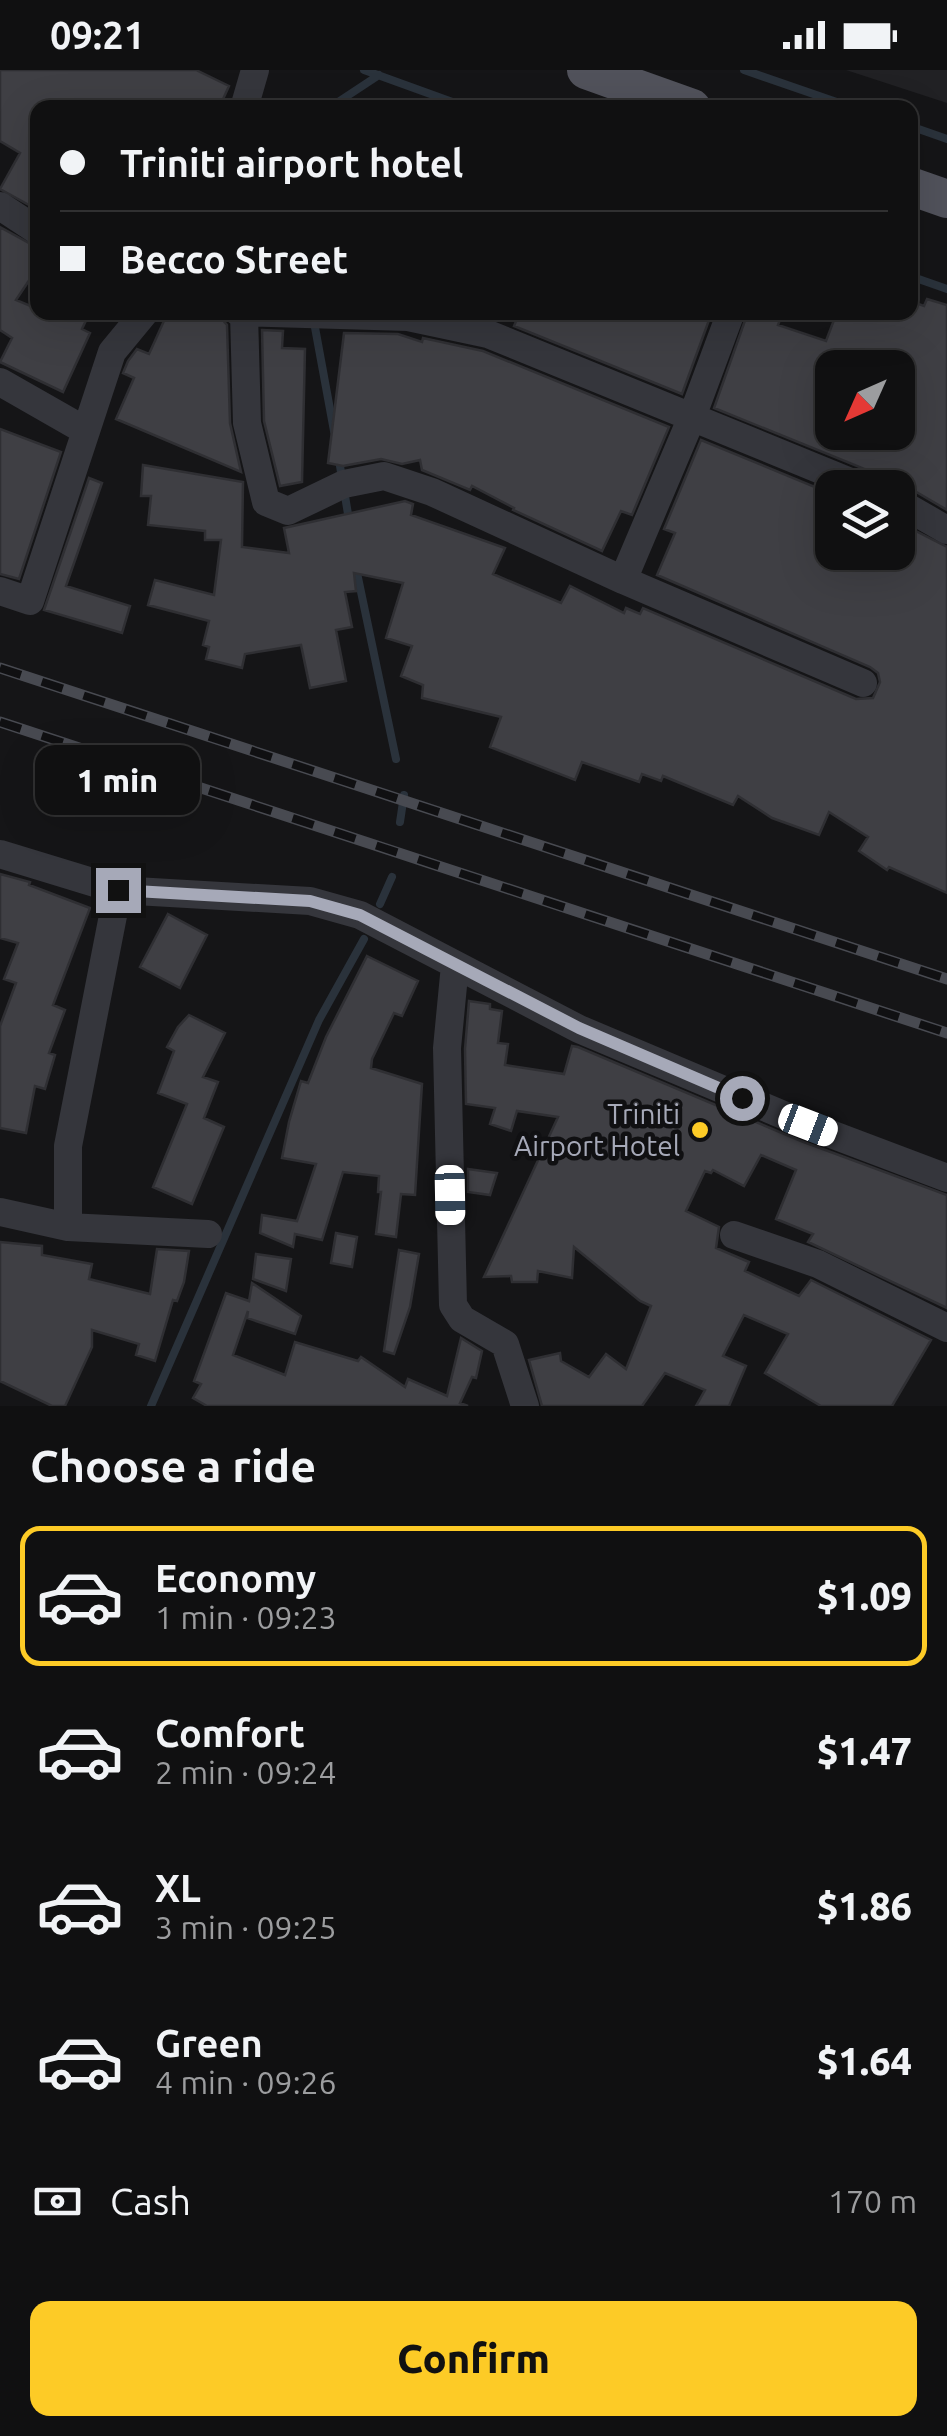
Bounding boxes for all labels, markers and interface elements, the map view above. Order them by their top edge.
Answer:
text: 09:21 [50,14,145,56]
text: Triniti airport hotel [120,142,463,184]
text: Becco Street [120,238,348,280]
north arrow [815,350,915,450]
map controls [815,350,915,570]
button: layers [815,470,915,570]
callout: 1 min [36,745,200,815]
text: 1 min [77,762,158,798]
route end [96,868,141,913]
route start [720,1076,765,1121]
place label: Triniti Airport Hotel [514,1098,680,1161]
car [775,1100,841,1150]
marker: Triniti Airport Hotel [689,1119,711,1141]
car [434,1165,466,1225]
text: Choose a ride [30,1440,316,1491]
icon: car [35,1551,125,1641]
text: Economy [155,1557,316,1599]
text: $1.09 [817,1575,912,1617]
text: 1 min · 09:23 [155,1599,337,1635]
icon: car [35,1706,125,1796]
text: Comfort [155,1712,305,1754]
text: $1.47 [817,1730,912,1772]
text: 2 min · 09:24 [155,1754,337,1790]
icon: car [35,1861,125,1951]
text: XL [155,1867,201,1909]
text: $1.86 [817,1885,912,1927]
text: 3 min · 09:25 [155,1909,337,1945]
icon: car [35,2016,125,2106]
text: Green [155,2022,263,2064]
text: $1.64 [817,2040,912,2082]
text: 4 min · 09:26 [155,2064,337,2100]
icon: cash [30,2174,85,2229]
text: Cash [110,2180,191,2222]
text: 170 m [828,2183,917,2219]
button: Confirm [30,2301,917,2416]

